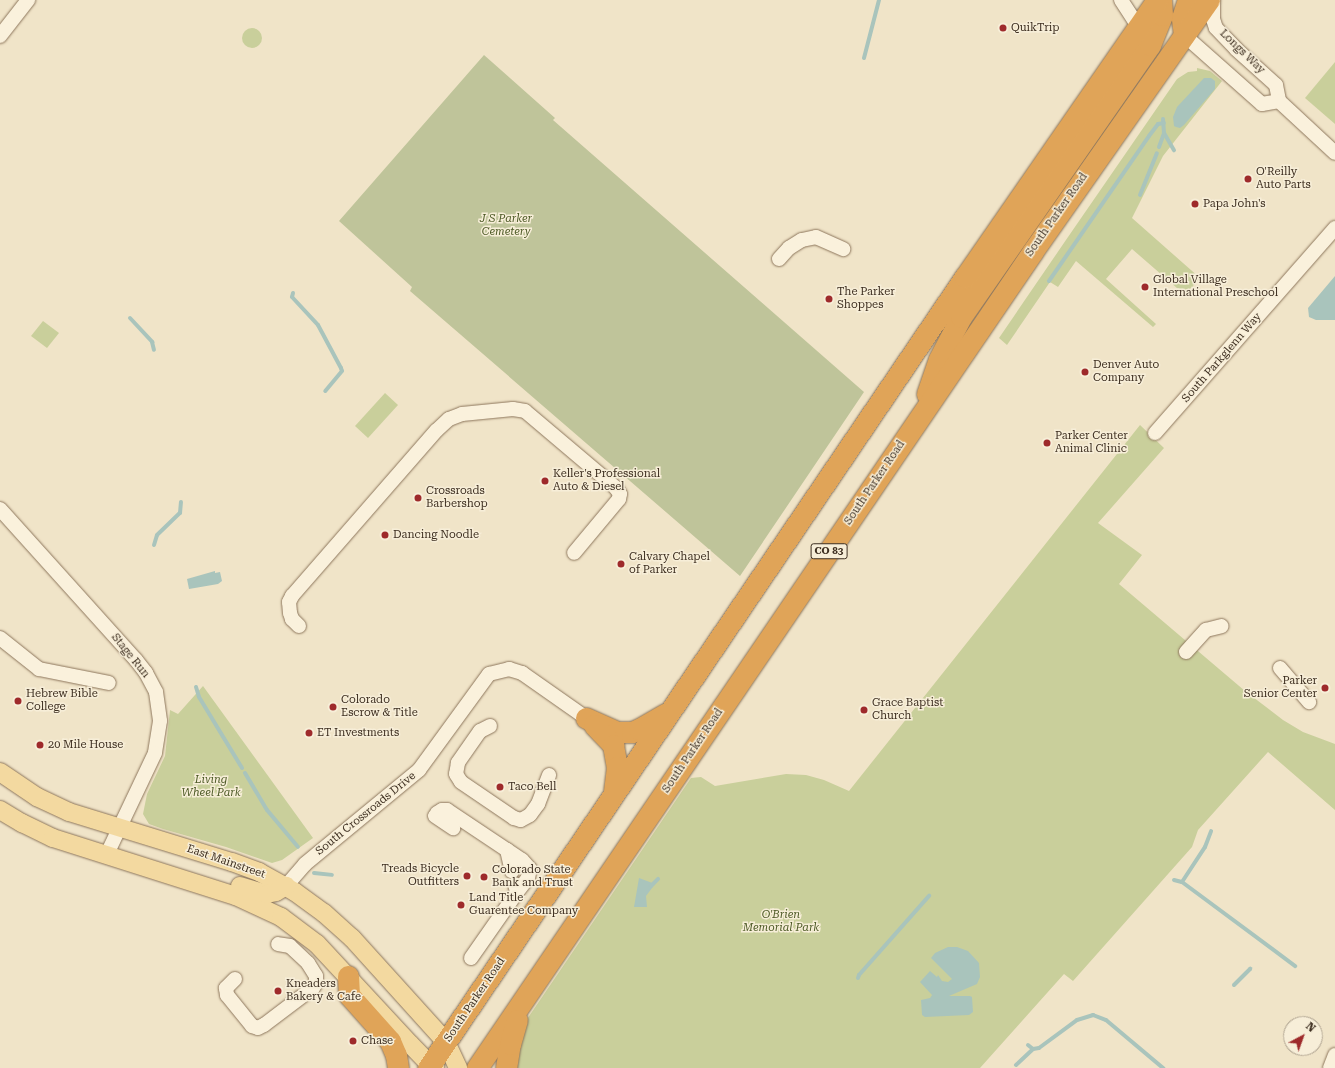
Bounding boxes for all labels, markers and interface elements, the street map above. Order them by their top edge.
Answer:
place label: QuikTrip [1011,21,1060,35]
marker: QuikTrip [998,23,1008,33]
street label: Longs Way [1217,27,1267,77]
place label: O'Reilly Auto Parts [1256,166,1311,192]
street label: South Parker Road [1023,171,1091,259]
marker: O'Reilly Auto Parts [1243,174,1253,184]
place label: Papa John's [1203,197,1265,211]
marker: Papa John's [1190,199,1200,209]
park label: J S Parker Cemetery [480,213,532,239]
place label: Global Village International Preschool [1153,274,1278,300]
marker: Global Village International Preschool [1140,282,1150,292]
place label: The Parker Shoppes [837,286,895,312]
marker: The Parker Shoppes [824,294,834,304]
street label: South Parkglenn Way [1180,311,1264,405]
place label: Denver Auto Company [1093,359,1159,385]
marker: Denver Auto Company [1080,367,1090,377]
place label: Parker Center Animal Clinic [1055,430,1128,456]
street label: South Parker Road [842,438,908,528]
marker: Parker Center Animal Clinic [1042,438,1052,448]
place label: Keller's Professional Auto & Diesel [553,468,660,494]
marker: Keller's Professional Auto & Diesel [540,476,550,486]
place label: Crossroads Barbershop [426,485,488,511]
marker: Crossroads Barbershop [413,493,423,503]
place label: Dancing Noodle [393,528,479,542]
marker: Dancing Noodle [380,530,390,540]
road number: CO 83 [810,543,848,559]
place label: Calvary Chapel of Parker [629,551,710,577]
marker: Calvary Chapel of Parker [616,559,626,569]
street label: Stage Run [108,631,152,681]
place label: Parker Senior Center [1244,675,1317,701]
marker: Parker Senior Center [1320,683,1330,693]
place label: Hebrew Bible College [26,688,98,714]
place label: Colorado Escrow & Title [341,694,418,720]
marker: Hebrew Bible College [13,696,23,706]
place label: Grace Baptist Church [872,697,943,723]
marker: Colorado Escrow & Title [328,702,338,712]
marker: Grace Baptist Church [859,705,869,715]
street label: South Parker Road [660,706,726,796]
place label: ET Investments [317,726,399,740]
marker: ET Investments [304,728,314,738]
place label: 20 Mile House [48,738,123,752]
marker: 20 Mile House [35,740,45,750]
street label: South Crossroads Drive [313,770,419,858]
park label: Living Wheel Park [181,774,241,800]
place label: Taco Bell [508,780,556,794]
marker: Taco Bell [495,782,505,792]
street label: East Mainstreet [185,842,267,882]
place label: Treads Bicycle Outfitters [382,863,459,889]
place label: Colorado State Bank and Trust [492,864,573,890]
marker: Treads Bicycle Outfitters [462,871,472,881]
marker: Colorado State Bank and Trust [479,872,489,882]
place label: Land Title Guarentee Company [469,892,578,918]
marker: Land Title Guarentee Company [456,900,466,910]
park label: O'Brien Memorial Park [743,909,819,935]
street label: South Parker Road [442,955,508,1045]
place label: Kneaders Bakery & Cafe [286,978,361,1004]
marker: Kneaders Bakery & Cafe [273,986,283,996]
north arrow [1283,1016,1323,1056]
text: N [1303,1020,1318,1035]
place label: Chase [361,1034,393,1048]
marker: Chase [348,1036,358,1046]

